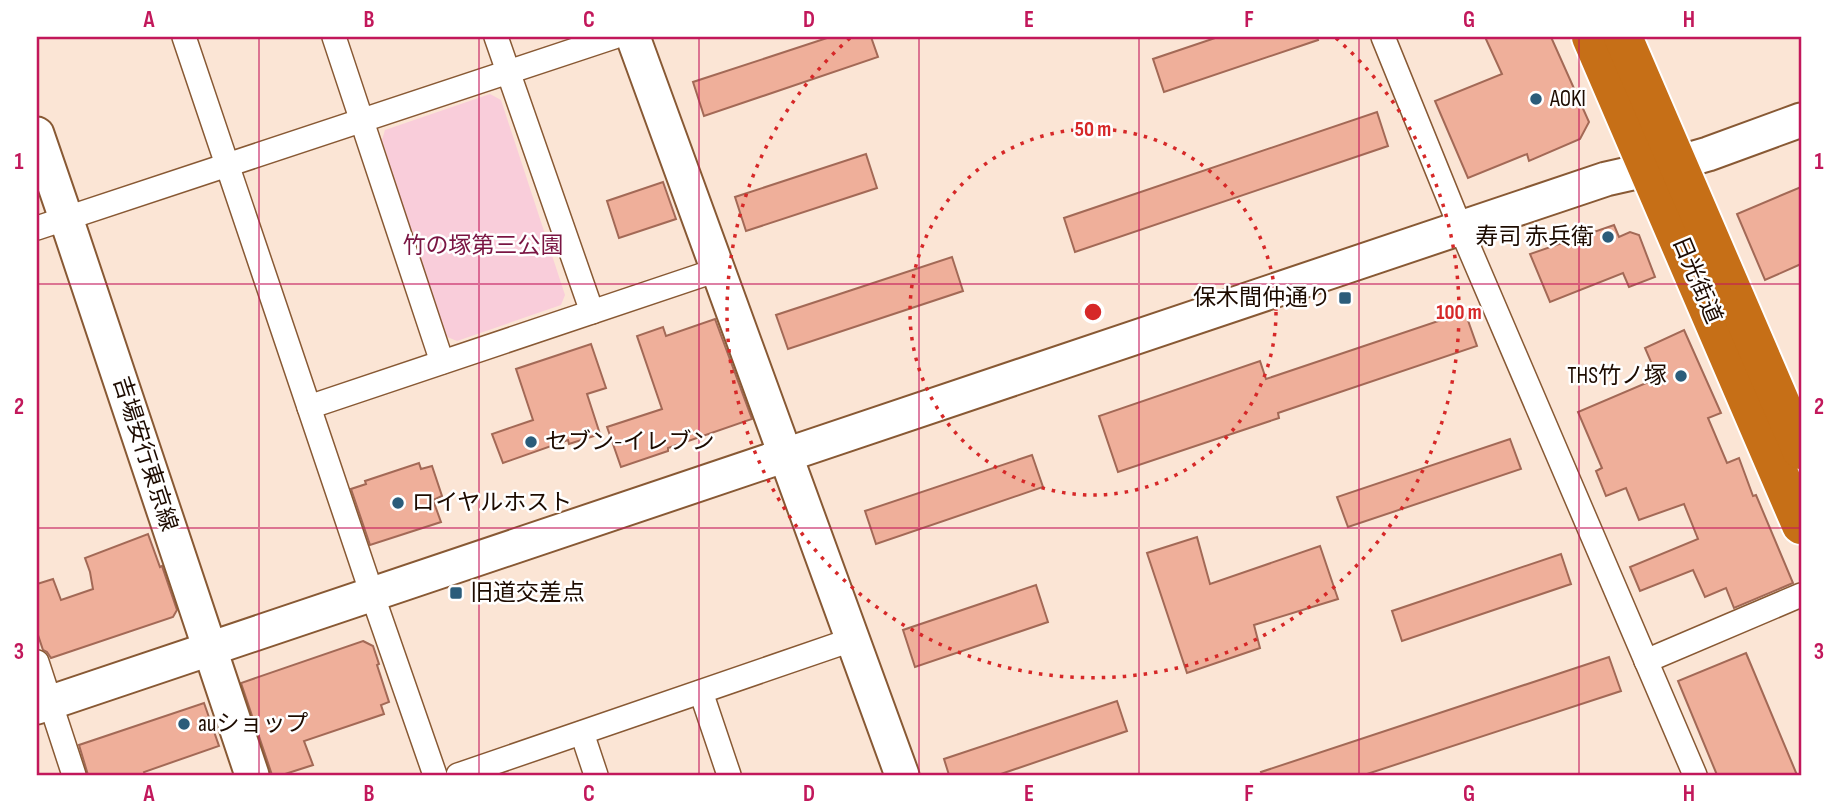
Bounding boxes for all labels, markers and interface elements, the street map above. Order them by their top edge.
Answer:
text: A [143,6,156,34]
text: B [364,6,375,34]
text: C [583,6,595,34]
text: D [803,6,815,34]
text: E [1024,6,1034,34]
text: F [1244,6,1254,34]
text: G [1463,6,1475,34]
text: H [1683,6,1695,34]
place label: AOKI [1549,85,1586,113]
marker: AOKI [1528,91,1544,107]
text: 50 m [1075,117,1111,142]
text: 1 [14,148,24,176]
text: 1 [1814,148,1824,176]
place label: 寿司 赤兵衛 [1475,223,1594,251]
marker: 寿司 赤兵衛 [1600,229,1616,245]
park label: 竹の塚第三公園 [403,232,564,260]
street label: 日光街道 [1666,232,1728,328]
place label: 保木間仲通り [1193,284,1331,312]
marker: 保木間仲通り [1337,290,1353,306]
centre of rings [1081,300,1105,324]
text: 100 m [1436,300,1482,325]
place label: THS竹ノ塚 [1567,362,1667,390]
marker: THS竹ノ塚 [1673,368,1689,384]
street label: 吉場安行東京線 [107,373,183,535]
text: 2 [14,393,24,421]
text: 2 [1814,393,1824,421]
place label: セブン-イレブン [545,428,714,456]
marker: セブン-イレブン [523,434,539,450]
place label: ロイヤルホスト [412,489,572,517]
marker: ロイヤルホスト [390,495,406,511]
place label: 旧道交差点 [470,579,585,607]
marker: 旧道交差点 [448,585,464,601]
text: 3 [14,638,24,666]
text: 3 [1814,638,1824,666]
place label: auショップ [198,710,308,738]
marker: auショップ [176,716,192,732]
text: A [143,780,156,808]
text: B [364,780,375,808]
text: C [583,780,595,808]
text: D [803,780,815,808]
text: E [1024,780,1034,808]
text: F [1244,780,1254,808]
text: G [1463,780,1475,808]
text: H [1683,780,1695,808]

